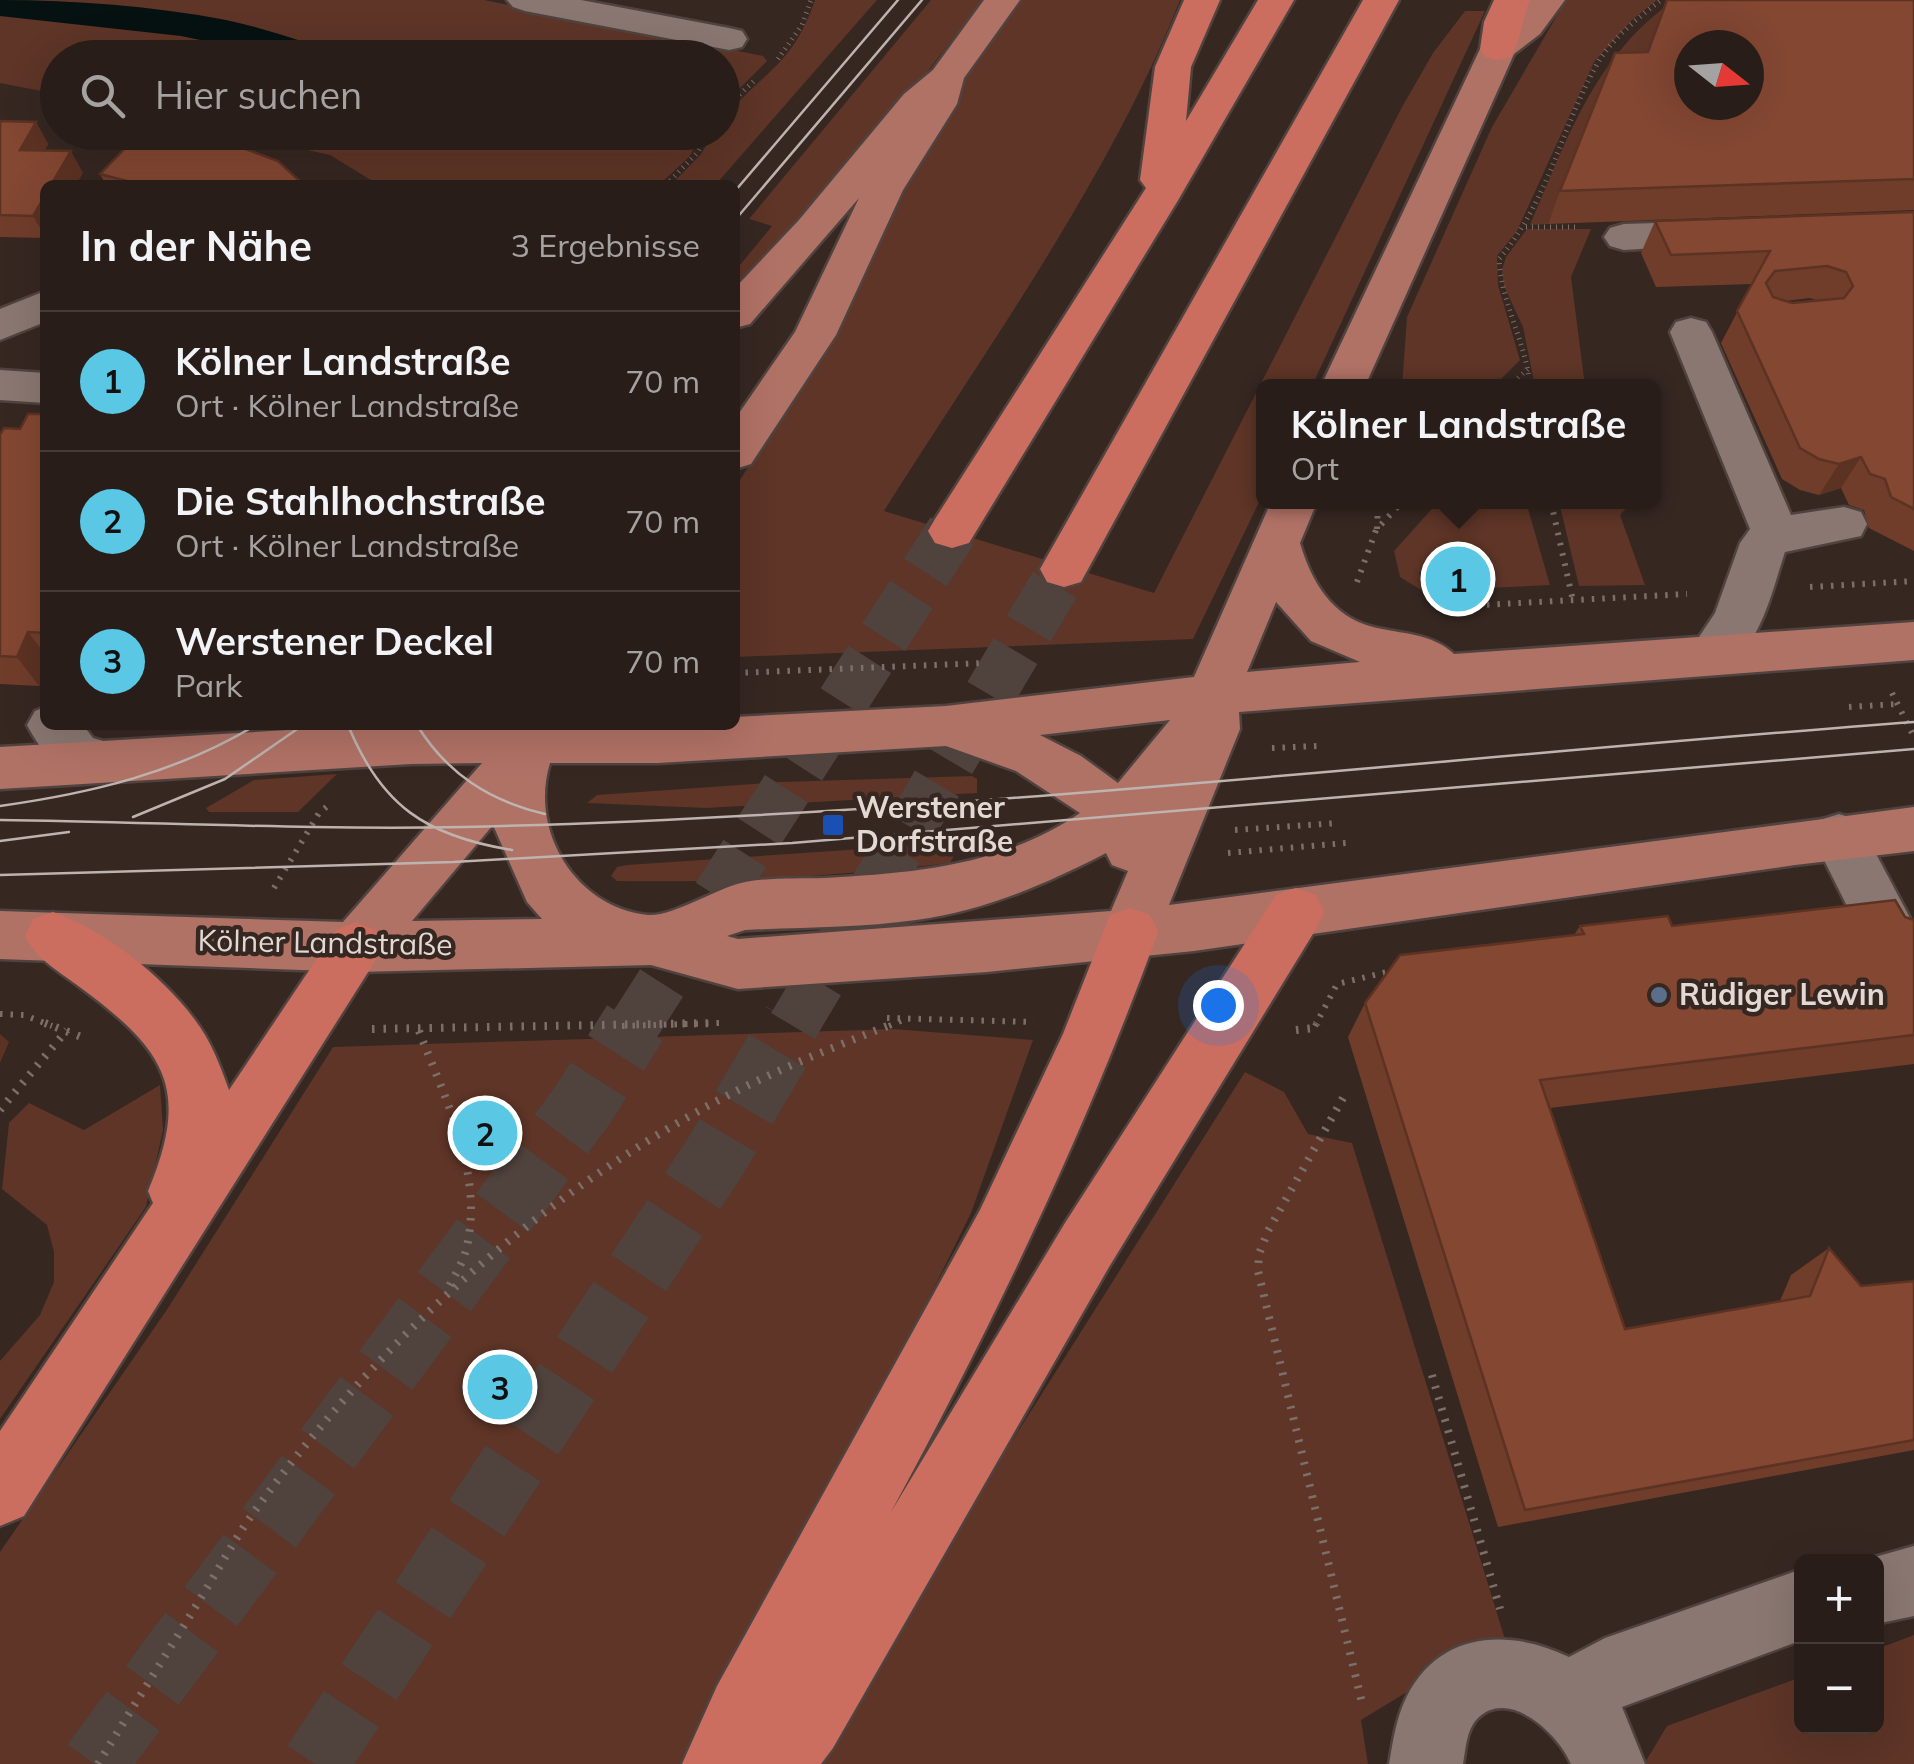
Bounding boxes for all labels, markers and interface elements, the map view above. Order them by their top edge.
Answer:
north arrow [1674,30,1764,120]
search box [40,40,740,150]
icon: search [75,68,130,123]
text: Hier suchen [155,71,362,119]
text: In der Nähe [80,219,312,272]
text: 3 Ergebnisse [511,225,700,265]
text: Kölner Landstraße [175,337,511,385]
text: 1 [103,361,122,401]
text: 70 m [625,361,700,401]
popup [1256,379,1661,509]
text: Ort · Kölner Landstraße [175,385,519,425]
text: Kölner Landstraße [1291,400,1626,448]
text: Ort [1291,448,1339,488]
text: Die Stahlhochstraße [175,477,546,525]
text: 2 [103,501,122,541]
text: 70 m [625,501,700,541]
text: Ort · Kölner Landstraße [175,525,519,565]
pin: 1 [1426,542,1490,616]
text: Werstener Deckel [175,617,494,665]
text: 3 [103,641,122,681]
text: 70 m [625,641,700,681]
text: Park [175,665,242,705]
place label: Werstener Dorfstraße [856,788,1013,860]
marker: Werstener Dorfstraße [820,812,846,838]
street label: Kölner Landstraße [197,921,453,963]
place label: Rüdiger Lewin [1679,975,1885,1013]
your location [1193,980,1244,1031]
marker: Rüdiger Lewin [1648,984,1670,1006]
pin: 2 [452,1096,518,1170]
pin: 3 [468,1350,532,1424]
map controls [1794,1554,1884,1734]
button: + [1794,1554,1884,1644]
button: − [1794,1644,1884,1734]

